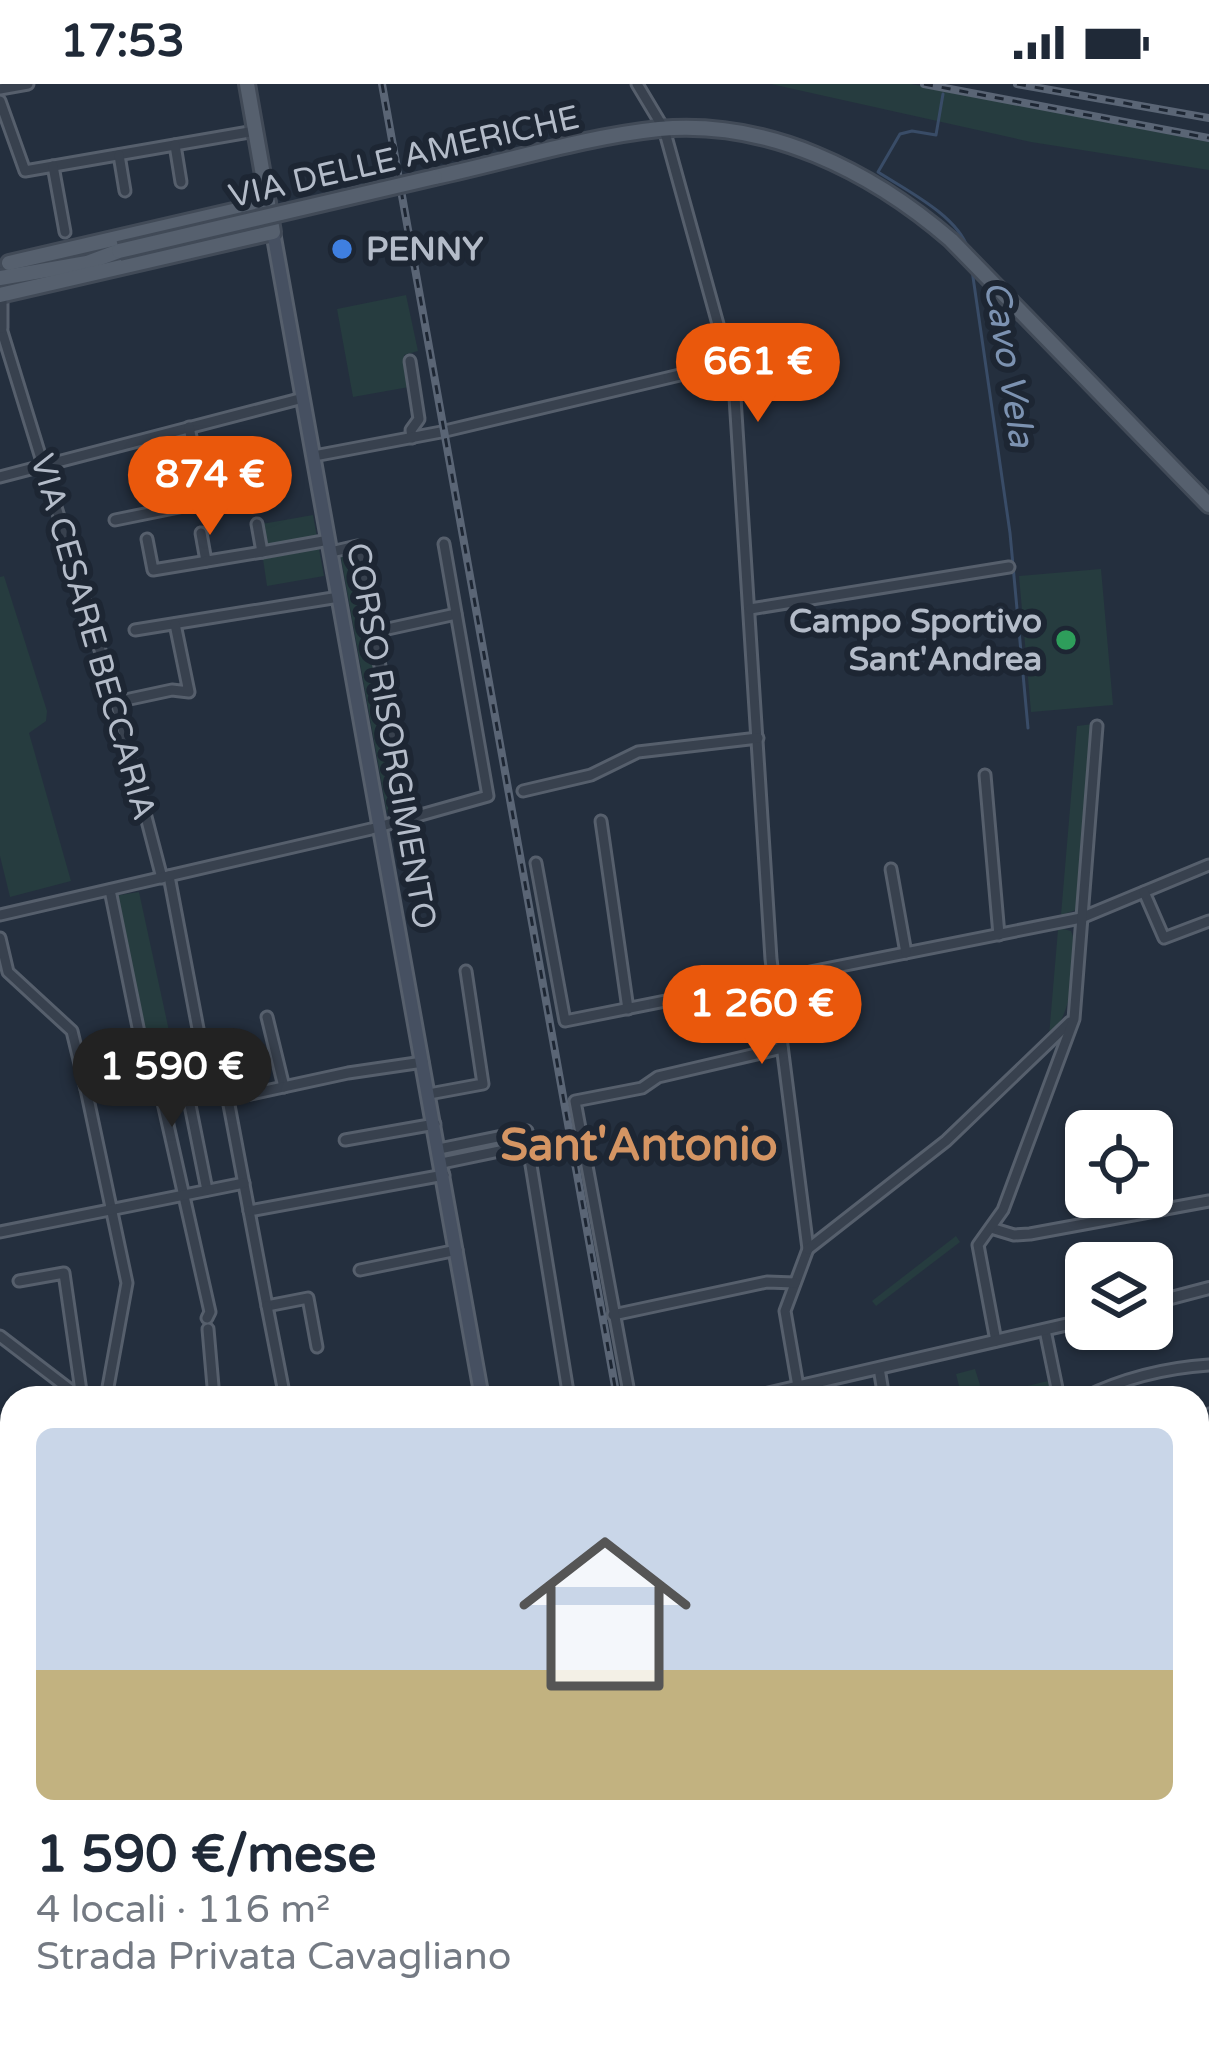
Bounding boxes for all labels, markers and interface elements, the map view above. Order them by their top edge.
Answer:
text: 17:53 [60,15,185,69]
street label: VIA DELLE AMERICHE [225,98,583,216]
place label: PENNY [366,230,483,269]
marker: PENNY [329,236,355,262]
water label: Cavo Vela [975,278,1043,451]
pin: 661 € [674,323,842,425]
text: 661 € [703,338,813,385]
pin: 874 € [126,436,294,538]
street label: VIA CESARE BECCARIA [22,450,164,824]
text: 874 € [155,451,265,498]
street label: CORSO RISORGIMENTO [338,540,444,932]
place label: Campo Sportivo Sant'Andrea [789,602,1042,679]
marker: Campo Sportivo Sant'Andrea [1053,627,1079,653]
pin: 1 260 € [651,965,873,1067]
text: 1 260 € [690,980,834,1027]
pin: 1 590 € [61,1028,283,1130]
text: 1 590 € [100,1043,244,1090]
map controls [1065,1110,1173,1350]
button: locate [1065,1110,1173,1218]
district label: Sant'Antonio [500,1119,778,1173]
button: layers [1065,1242,1173,1350]
icon: home [497,1506,713,1722]
text: 1 590 €/mese [36,1824,376,1886]
text: 4 locali · 116 m² [36,1886,330,1933]
text: Strada Privata Cavagliano [36,1933,511,1980]

